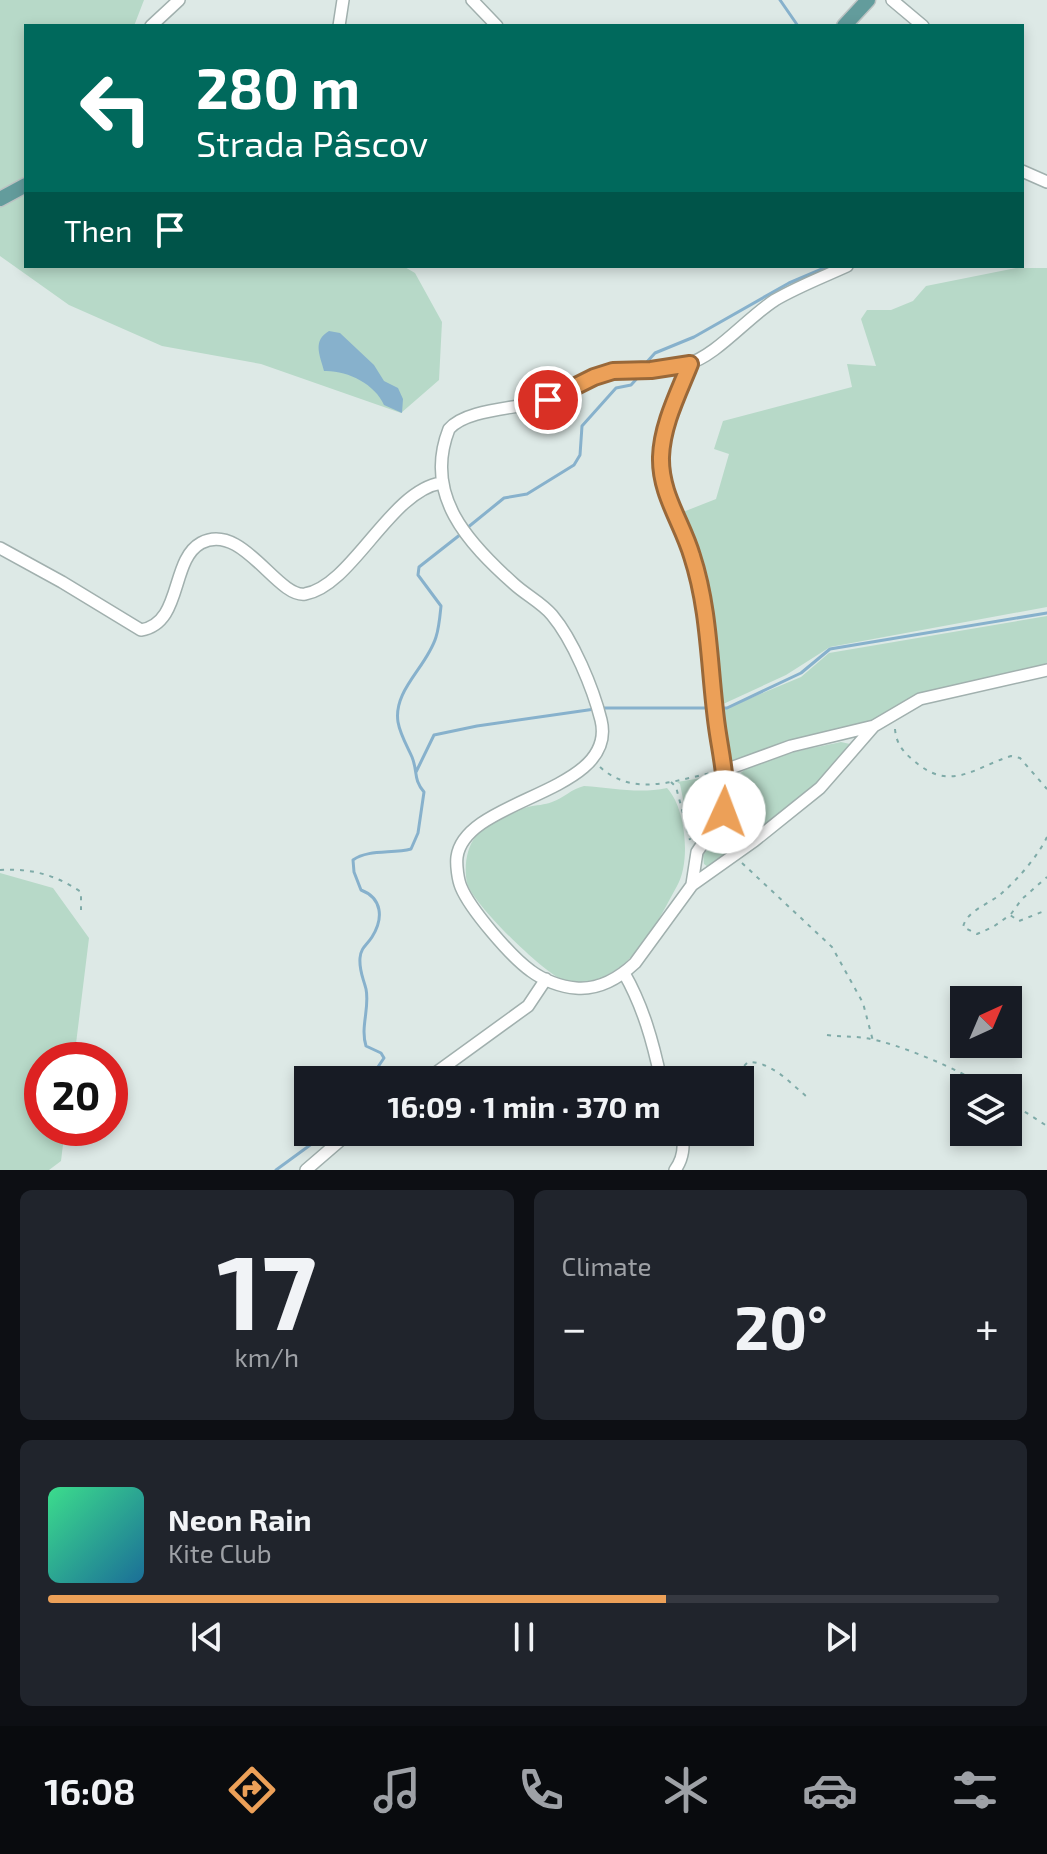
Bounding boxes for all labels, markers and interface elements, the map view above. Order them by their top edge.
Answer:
text: 280 m [196,53,360,120]
icon: left [64,56,168,160]
text: Strada Pâscov [196,121,428,164]
icon: arrive [148,208,192,252]
text: Then [64,212,132,248]
pin [514,366,582,434]
icon: arrive [526,378,570,422]
position arrow [682,770,766,854]
north arrow [950,986,1022,1058]
map controls [950,986,1022,1146]
speed limit sign: 20 [24,1042,128,1146]
button: layers [950,1074,1022,1146]
text: 16:09 · 1 min · 370 m [388,1088,660,1124]
text: 17 [217,1226,317,1351]
text: Climate [562,1250,651,1281]
text: 20° [734,1290,828,1362]
text: − [562,1300,587,1353]
text: + [975,1300,999,1353]
text: km/h [234,1341,299,1372]
text: Neon Rain [168,1501,312,1537]
text: Kite Club [168,1537,272,1568]
icon: previous [185,1615,229,1659]
icon: pause [502,1615,546,1659]
icon: next [819,1615,863,1659]
icon: directions [224,1762,280,1818]
icon: music [369,1762,425,1818]
icon: phone [513,1762,569,1818]
icon: climate [658,1762,714,1818]
icon: car [802,1762,858,1818]
icon: filters [947,1762,1003,1818]
text: 16:08 [44,1769,135,1812]

